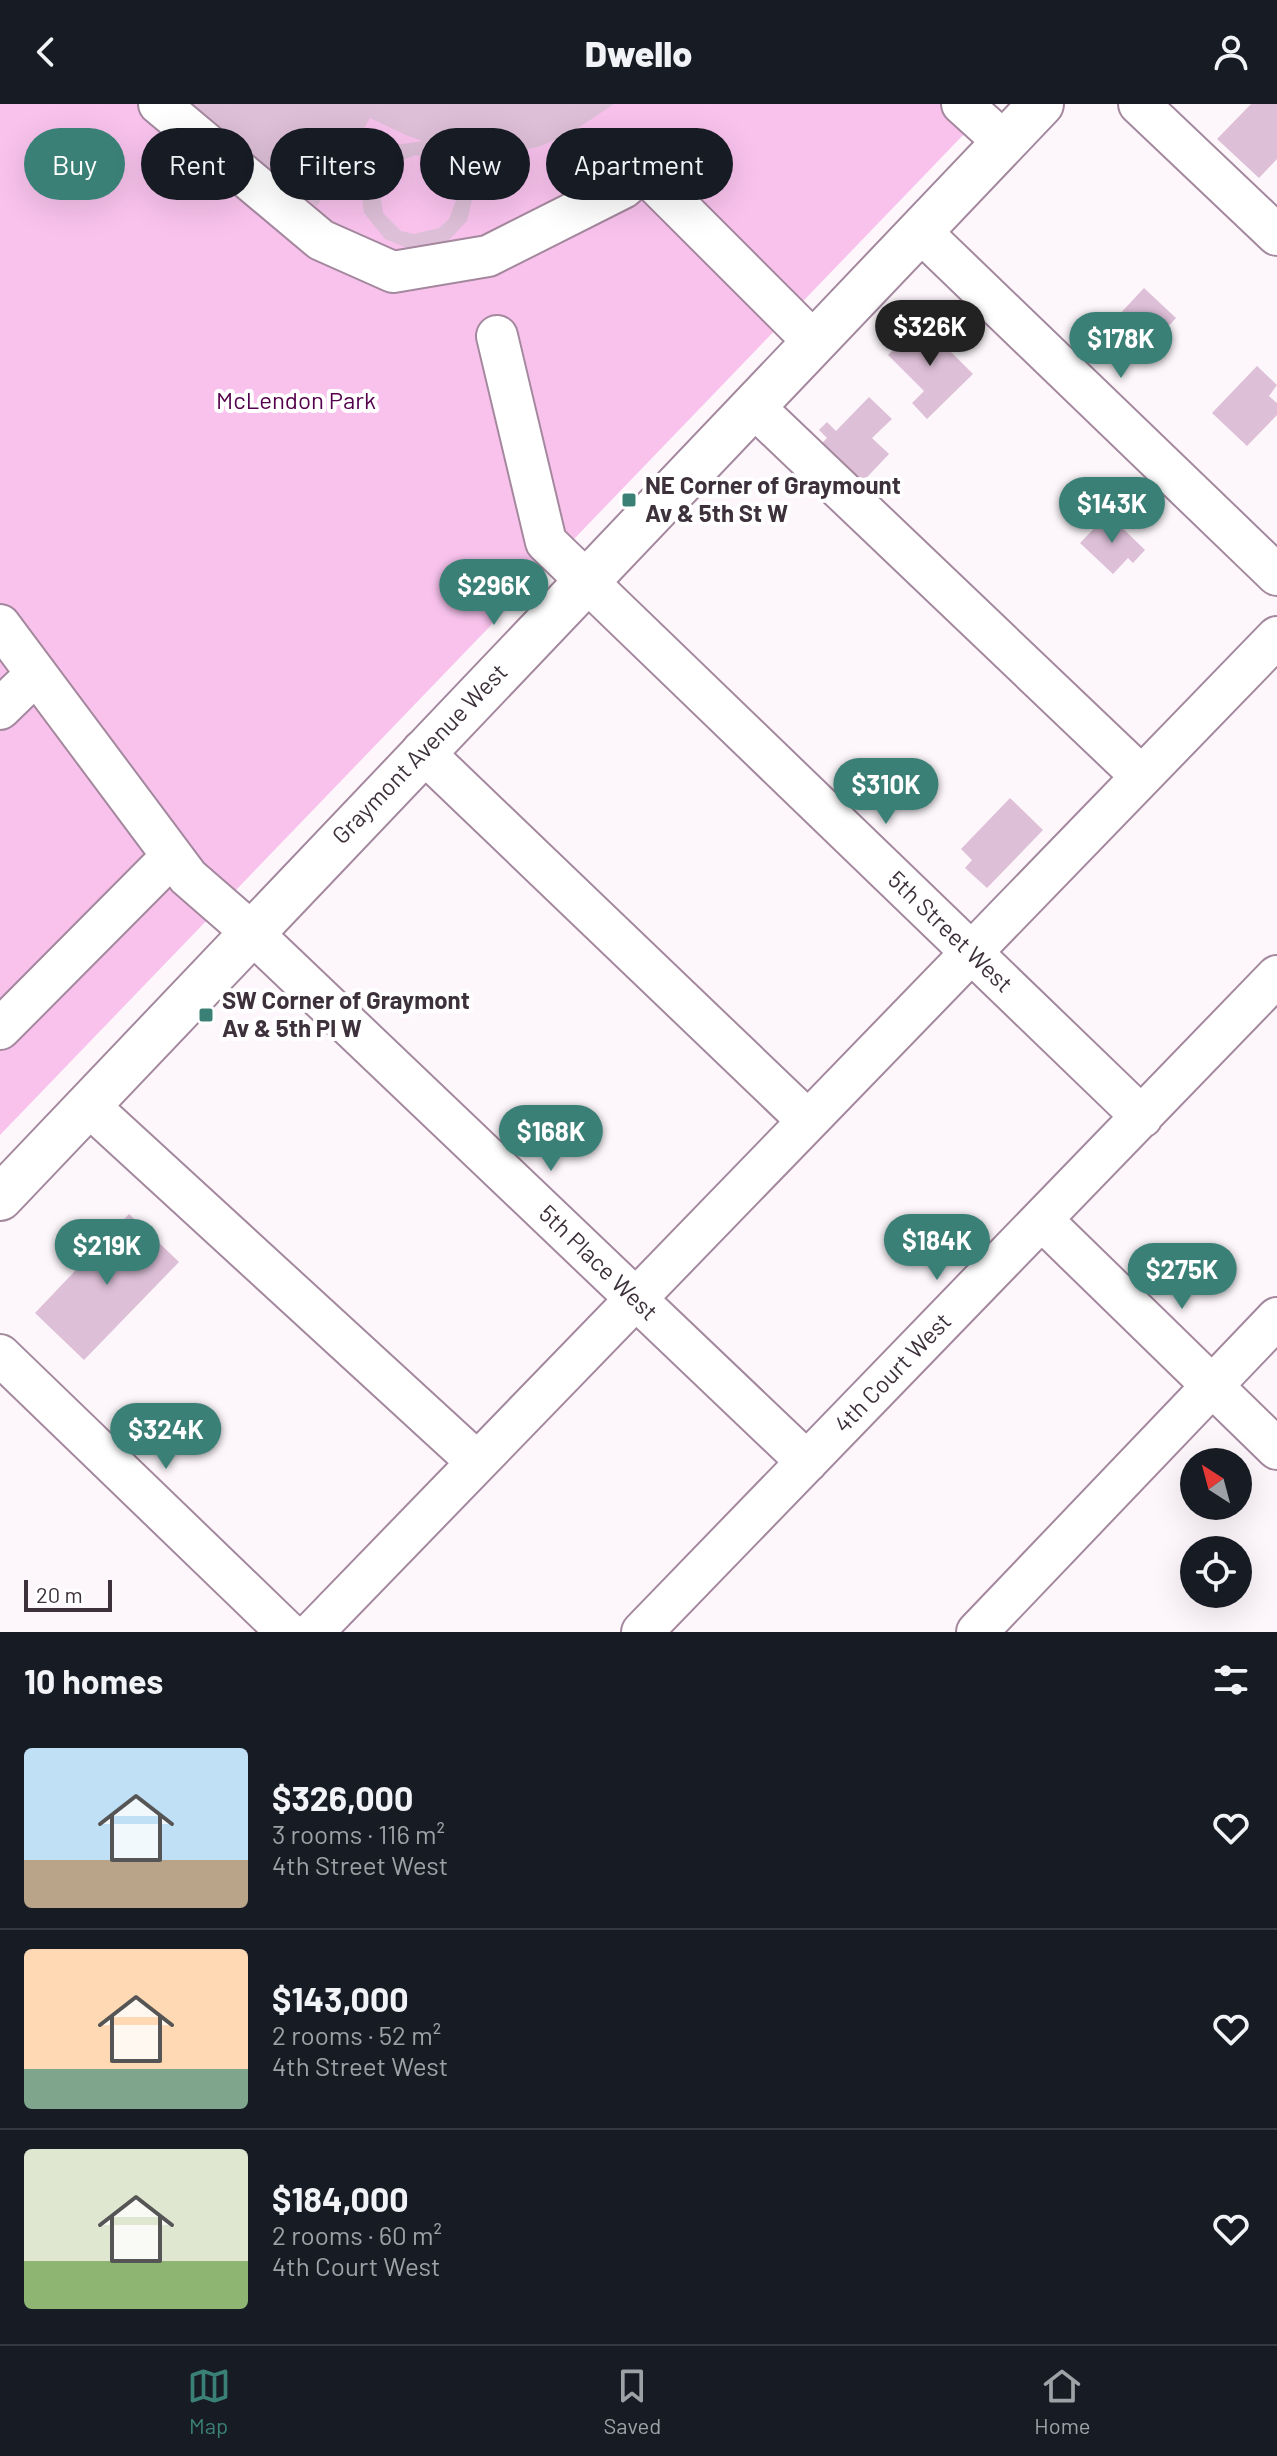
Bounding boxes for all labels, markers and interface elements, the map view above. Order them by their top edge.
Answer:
icon: back [24,30,68,74]
icon: person [1209,30,1253,74]
text: Dwello [585,31,692,74]
chip: Buy [24,128,125,200]
chip: Rent [141,128,254,200]
chip: Filters [270,128,404,200]
chip: New [420,128,530,200]
chip: Apartment [546,128,733,200]
pin: $326K [874,300,986,368]
text: $326K [893,310,967,341]
pin: $178K [1065,312,1177,380]
text: $178K [1087,322,1155,353]
park label: McLendon Park [216,385,376,414]
place label: NE Corner of Graymount Av & 5th St W [645,470,901,527]
pin: $143K [1056,477,1168,545]
text: $143K [1077,487,1147,518]
marker: NE Corner of Graymount Av & 5th St W [620,491,638,509]
pin: $296K [438,559,550,627]
text: $296K [457,569,531,600]
street label: Graymont Avenue West [325,657,513,849]
pin: $310K [830,758,942,826]
text: $310K [851,768,921,799]
street label: 5th Street West [883,864,1019,998]
place label: SW Corner of Graymont Av & 5th Pl W [222,985,470,1042]
marker: SW Corner of Graymont Av & 5th Pl W [197,1006,215,1024]
pin: $168K [495,1105,607,1173]
text: $168K [517,1115,585,1146]
street label: 5th Place West [534,1198,664,1326]
pin: $184K [881,1214,993,1282]
pin: $219K [51,1219,163,1287]
text: $184K [902,1224,972,1255]
text: $219K [73,1229,141,1260]
pin: $275K [1126,1243,1238,1311]
text: $275K [1146,1253,1218,1284]
street label: 4th Court West [827,1306,956,1438]
pin: $324K [110,1403,222,1471]
text: $324K [128,1413,204,1444]
north arrow [1180,1448,1252,1520]
map controls [1180,1448,1252,1608]
button: locate [1180,1536,1252,1608]
scale bar [24,1576,112,1612]
text: 20 m [36,1581,83,1607]
icon: filters [1209,1658,1253,1702]
text: 10 homes [24,1660,163,1701]
text: $326,000 [272,1777,413,1818]
icon: home [88,1780,184,1876]
icon: heart [1209,1806,1253,1850]
text: 3 rooms · 116 m² [272,1818,445,1849]
text: 4th Street West [272,1849,448,1880]
text: $143,000 [272,1978,409,2019]
icon: home [88,1981,184,2077]
icon: heart [1209,2007,1253,2051]
text: 2 rooms · 52 m² [272,2019,441,2050]
text: 4th Street West [272,2050,448,2081]
text: $184,000 [272,2178,409,2219]
icon: home [88,2181,184,2277]
icon: heart [1209,2207,1253,2251]
text: 2 rooms · 60 m² [272,2219,442,2250]
text: 4th Court West [272,2250,440,2281]
tab: Map [187,2364,231,2438]
tab: Saved [604,2364,661,2438]
tab: Home [1034,2364,1090,2438]

